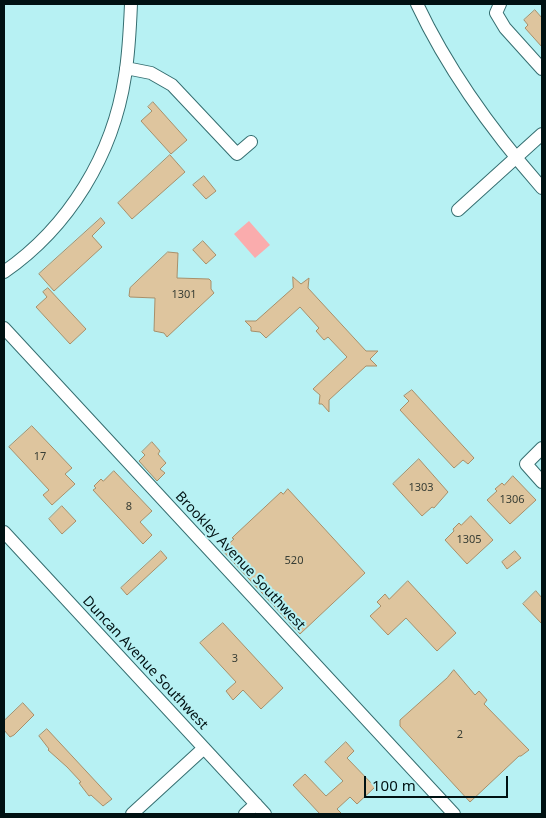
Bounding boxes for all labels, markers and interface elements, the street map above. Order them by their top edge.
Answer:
house number: 1301 [171,288,197,302]
house number: 17 [34,450,46,464]
house number: 1303 [408,481,434,495]
street label: Brookley Avenue Southwest [171,488,309,634]
house number: 1306 [499,493,525,507]
house number: 8 [126,500,132,514]
house number: 1305 [456,533,482,547]
house number: 520 [285,554,303,568]
street label: Duncan Avenue Southwest [79,593,211,733]
house number: 3 [232,652,238,666]
house number: 2 [457,728,463,742]
scale bar [366,766,510,798]
text: 100 m [372,775,416,795]

